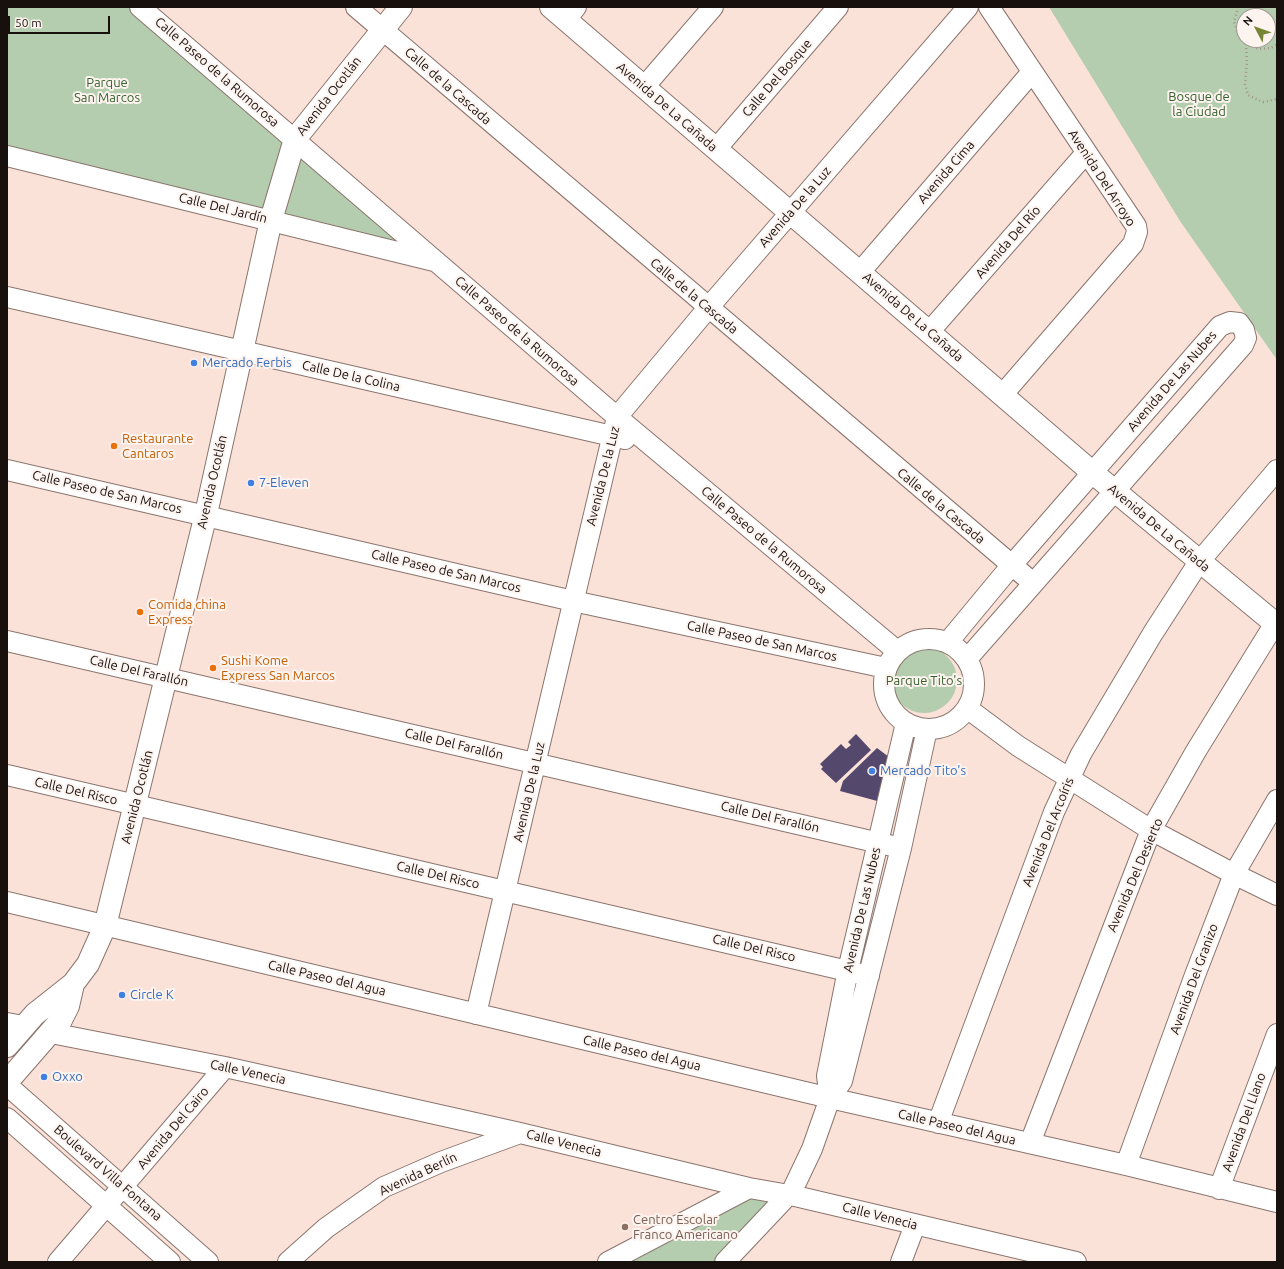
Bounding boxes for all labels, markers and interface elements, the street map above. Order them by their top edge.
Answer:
scale bar [10,8,112,34]
north arrow [1236,8,1276,48]
street label: Calle Paseo de la Rumorosa [152,14,282,130]
text: N [1240,14,1255,28]
text: 50 m [15,16,42,29]
street label: Calle Del Bosque [739,36,815,120]
street label: Calle de la Cascada [401,44,495,128]
street label: Avenida Ocotlán [293,53,365,139]
street label: Avenida De La Cañada [613,59,721,155]
park label: Parque San Marcos [74,75,140,106]
park label: Bosque de la Ciudad [1168,89,1230,120]
street label: Avenida Del Arroyo [1065,127,1139,229]
street label: Avenida Cima [914,137,978,207]
street label: Avenida De la Luz [756,163,834,251]
street label: Calle Del Jardín [177,189,269,227]
street label: Avenida Del Río [972,202,1044,282]
street label: Calle de la Cascada [647,255,741,337]
street label: Avenida De La Cañada [859,269,967,365]
street label: Calle Paseo de la Rumorosa [452,273,582,389]
street label: Avenida De Las Nubes [1124,328,1220,434]
place label: Mercado Ferbis [202,355,292,371]
street label: Calle De la Colina [300,357,402,395]
marker: Mercado Ferbis [189,358,199,368]
street label: Avenida De la Luz [583,425,623,527]
place label: Restaurante Cantaros [122,431,193,462]
street label: Avenida Ocotlán [194,433,230,531]
marker: Restaurante Cantaros [109,441,119,451]
street label: Calle de la Cascada [894,465,988,547]
street label: Calle Paseo de San Marcos [31,467,183,517]
place label: 7-Eleven [259,475,309,491]
marker: 7-Eleven [246,478,256,488]
street label: Avenida De La Cañada [1105,481,1213,575]
street label: Calle Paseo de la Rumorosa [698,483,830,597]
street label: Calle Paseo de San Marcos [370,546,522,596]
place label: Comida china Express [148,597,226,628]
marker: Comida china Express [135,607,145,617]
street label: Calle Paseo de San Marcos [685,617,839,665]
street label: Calle Del Farallón [88,652,190,690]
place label: Sushi Kome Express San Marcos [221,653,335,684]
marker: Sushi Kome Express San Marcos [208,663,218,673]
park label: Parque Tito's [886,673,962,689]
street label: Calle Del Farallón [403,725,505,763]
street label: Avenida De la Luz [510,741,548,843]
street label: Avenida Ocotlán [118,749,156,845]
place label: Mercado Tito's [880,763,966,779]
marker: Mercado Tito's [867,766,877,776]
street label: Calle Del Risco [33,774,119,808]
street label: Avenida Del Arcoíris [1019,775,1077,889]
street label: Calle Del Farallón [719,798,821,836]
street label: Avenida Del Desierto [1104,816,1166,934]
street label: Avenida De Las Nubes [840,846,884,974]
street label: Calle Del Risco [395,858,481,892]
street label: Avenida Del Granizo [1167,922,1221,1036]
street label: Calle Del Risco [711,931,797,965]
street label: Calle Paseo del Agua [267,957,387,999]
place label: Circle K [130,987,174,1003]
marker: Circle K [117,990,127,1000]
street label: Calle Paseo del Agua [582,1032,702,1074]
street label: Calle Venecia [209,1056,287,1088]
place label: Oxxo [52,1069,83,1085]
street label: Avenida Del Llano [1219,1070,1269,1174]
marker: Oxxo [39,1072,49,1082]
street label: Avenida Del Cairo [134,1084,212,1172]
street label: Calle Paseo del Agua [897,1106,1017,1148]
street label: Boulevard Villa Fontana [51,1122,165,1224]
street label: Calle Venecia [525,1126,603,1160]
street label: Avenida Berlín [377,1149,459,1199]
street label: Calle Venecia [841,1199,919,1233]
place label: Centro Escolar Franco Americano [633,1212,738,1243]
marker: Centro Escolar Franco Americano [620,1222,630,1232]

